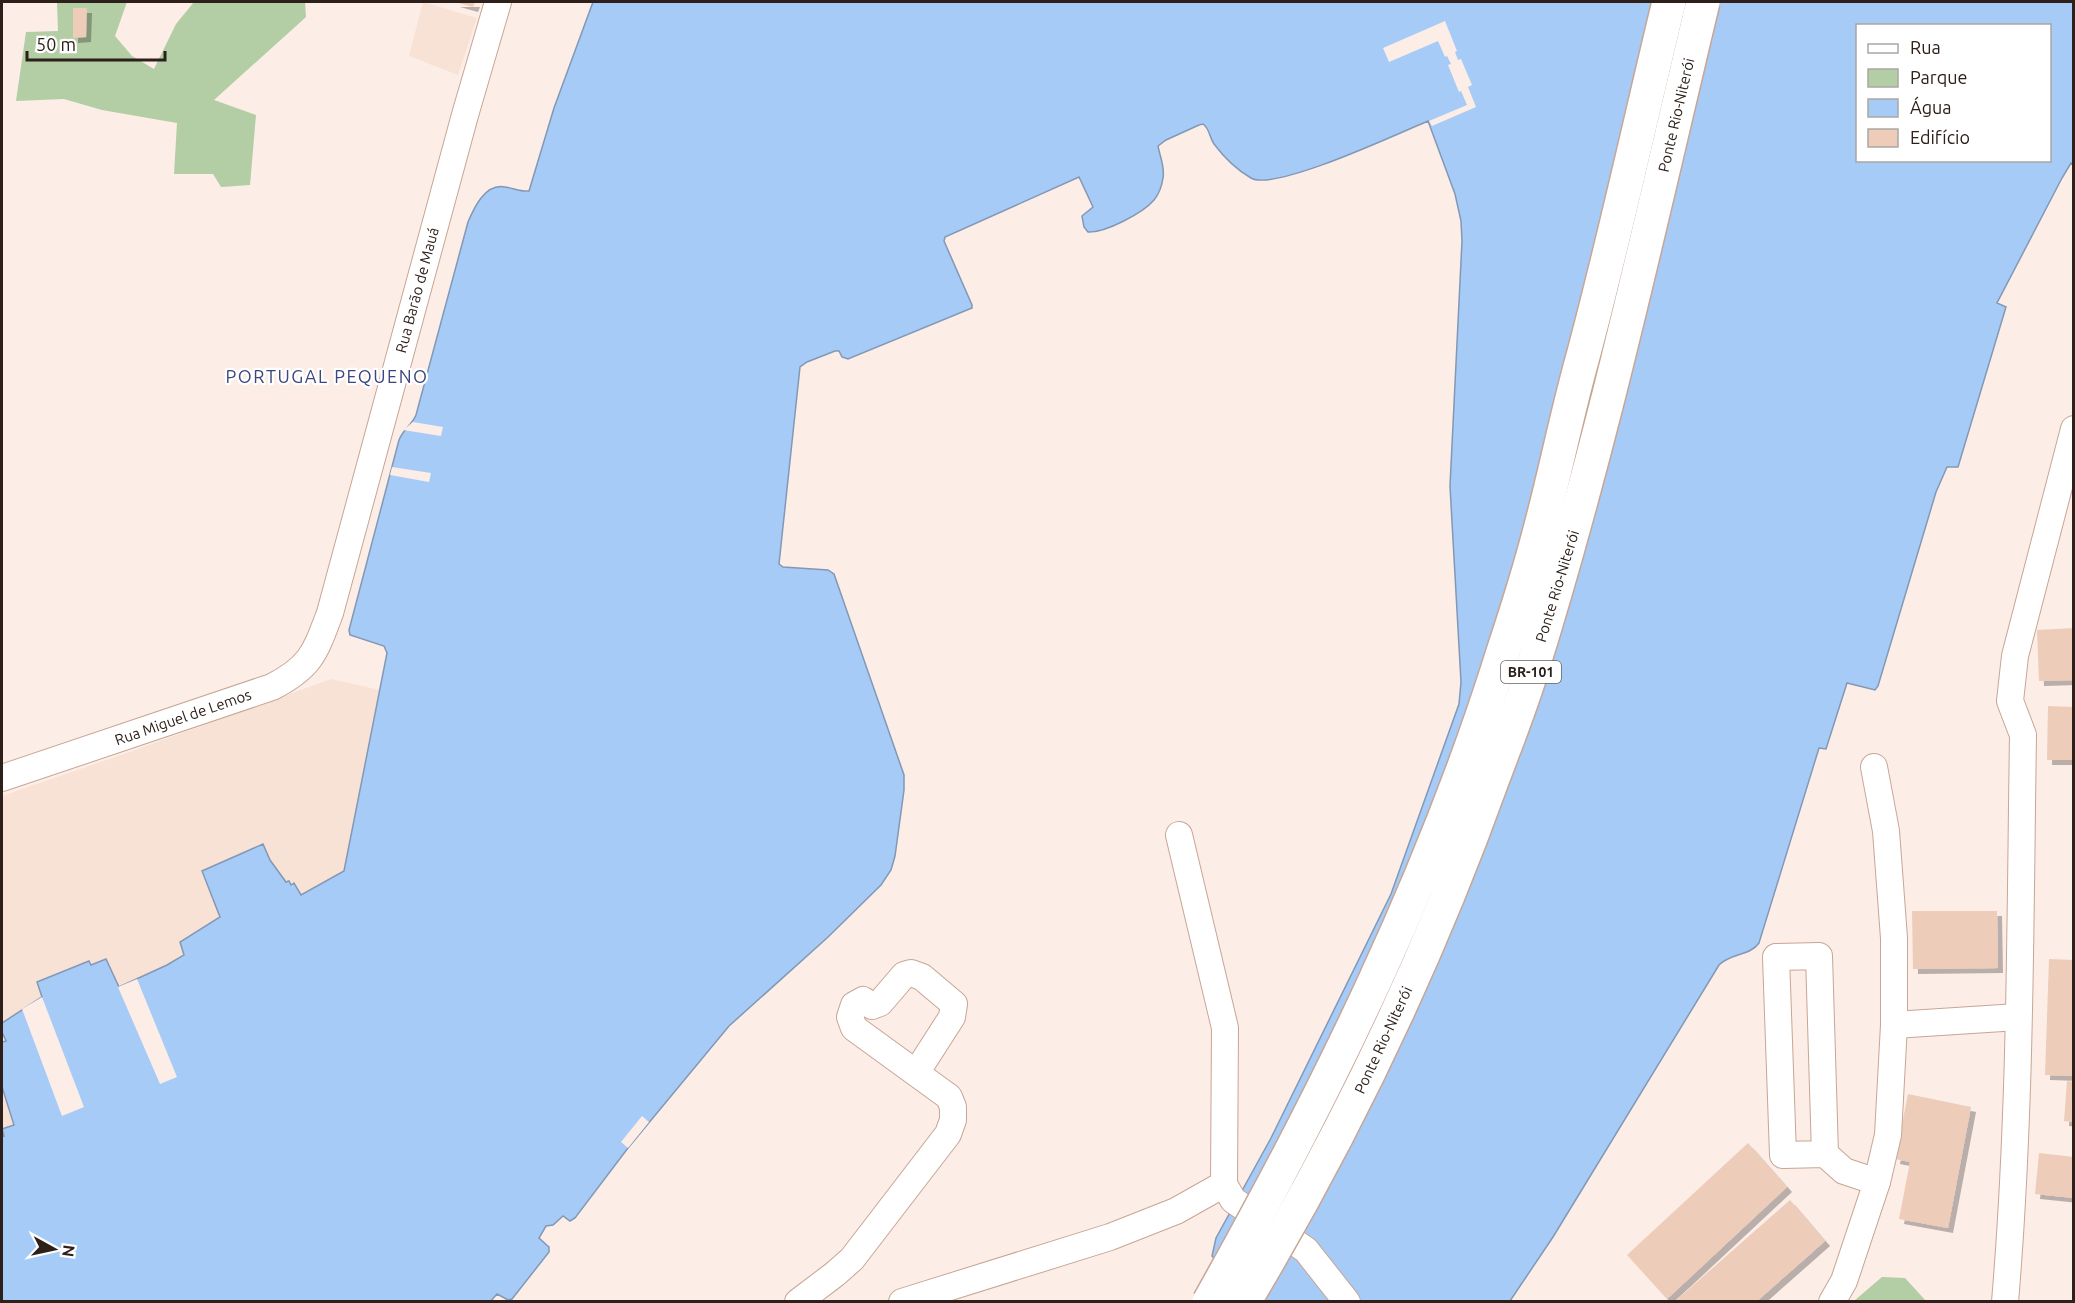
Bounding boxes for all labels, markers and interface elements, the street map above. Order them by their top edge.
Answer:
scale bar [27,24,165,62]
legend [1856,24,2051,162]
text: 50 m [36,34,76,54]
text: Rua [1910,37,1941,57]
street label: Ponte Rio-Niterói [1655,56,1697,174]
text: Parque [1910,67,1967,87]
text: Água [1910,96,1952,117]
text: Edifício [1910,127,1970,147]
street label: Rua Barão de Mauá [392,225,442,355]
district label: PORTUGAL PEQUENO [226,366,428,387]
street label: Ponte Rio-Niterói [1532,528,1582,644]
road number: BR-101 [1501,661,1561,683]
street label: Rua Miguel de Lemos [113,686,253,748]
street label: Ponte Rio-Niterói [1351,984,1415,1096]
north arrow [24,1219,84,1279]
text: N [59,1244,79,1258]

